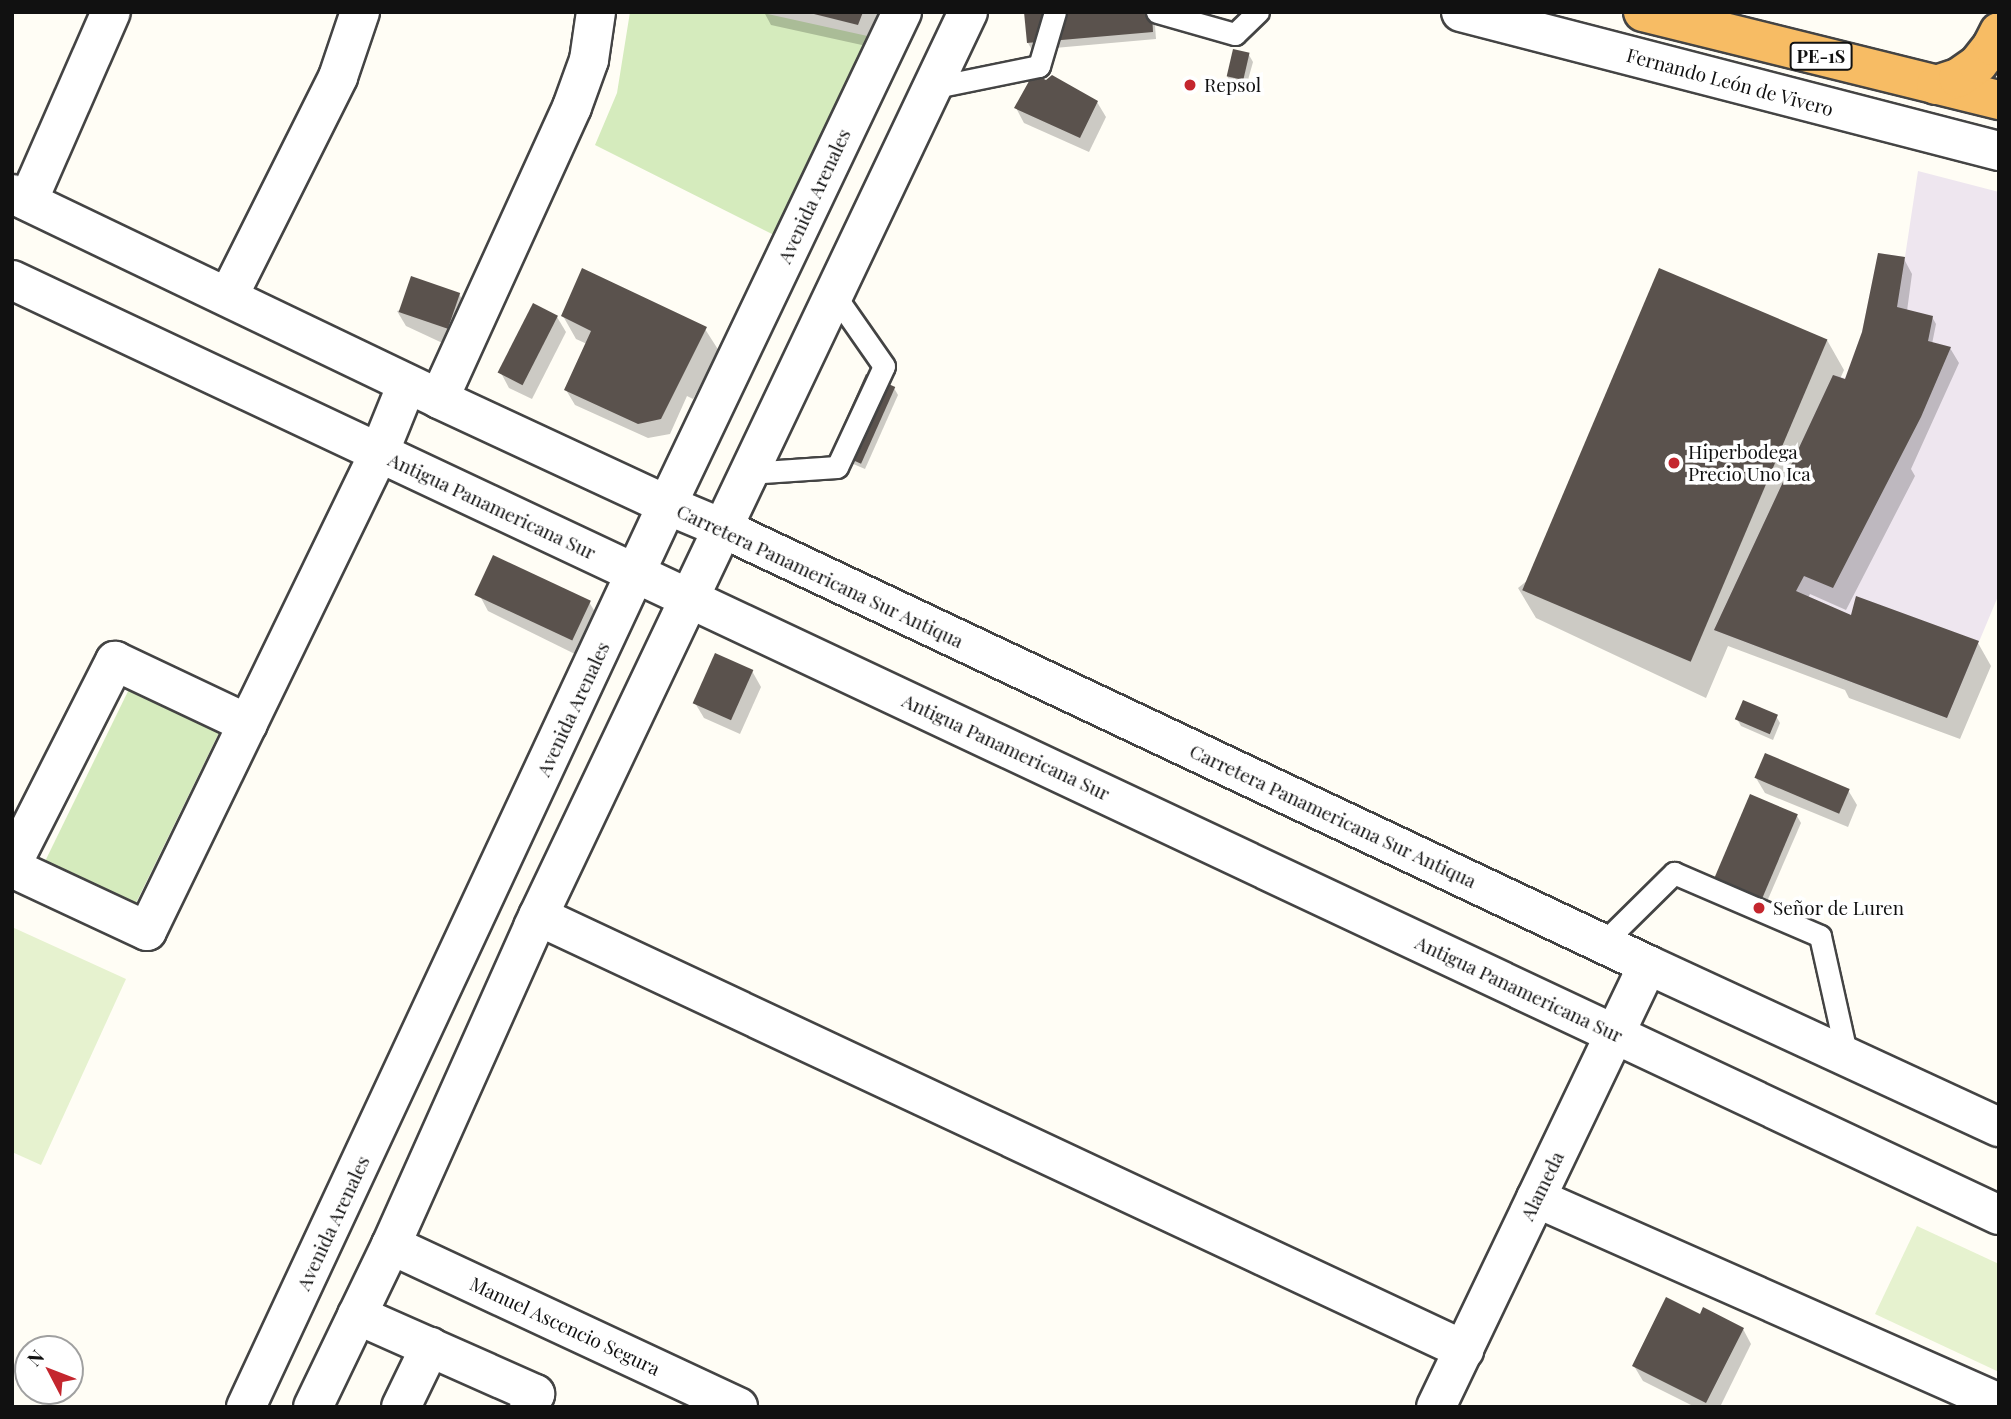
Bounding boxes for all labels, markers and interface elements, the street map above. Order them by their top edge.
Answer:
road number: PE-1S [1790,42,1853,70]
street label: Fernando León de Vivero [1624,43,1836,121]
place label: Repsol [1204,74,1261,96]
marker: Repsol [1182,77,1198,93]
street label: Avenida Arenales [773,125,855,267]
place label: Hiperbodega Precio Uno Ica [1688,441,1811,485]
street label: Antigua Panamericana Sur [384,448,600,564]
marker: Hiperbodega Precio Uno Ica [1666,455,1682,471]
street label: Carretera Panamericana Sur Antiqua [672,499,968,653]
street label: Avenida Arenales [532,638,614,780]
street label: Antigua Panamericana Sur [898,689,1114,805]
street label: Carretera Panamericana Sur Antiqua [1185,739,1481,893]
place label: Señor de Luren [1773,897,1904,919]
marker: Señor de Luren [1751,900,1767,916]
street label: Antigua Panamericana Sur [1411,931,1627,1047]
street label: Alameda [1516,1148,1568,1224]
street label: Avenida Arenales [292,1152,374,1294]
street label: Manuel Ascencio Segura [466,1272,664,1380]
north arrow [14,1335,84,1405]
text: N [21,1343,49,1371]

